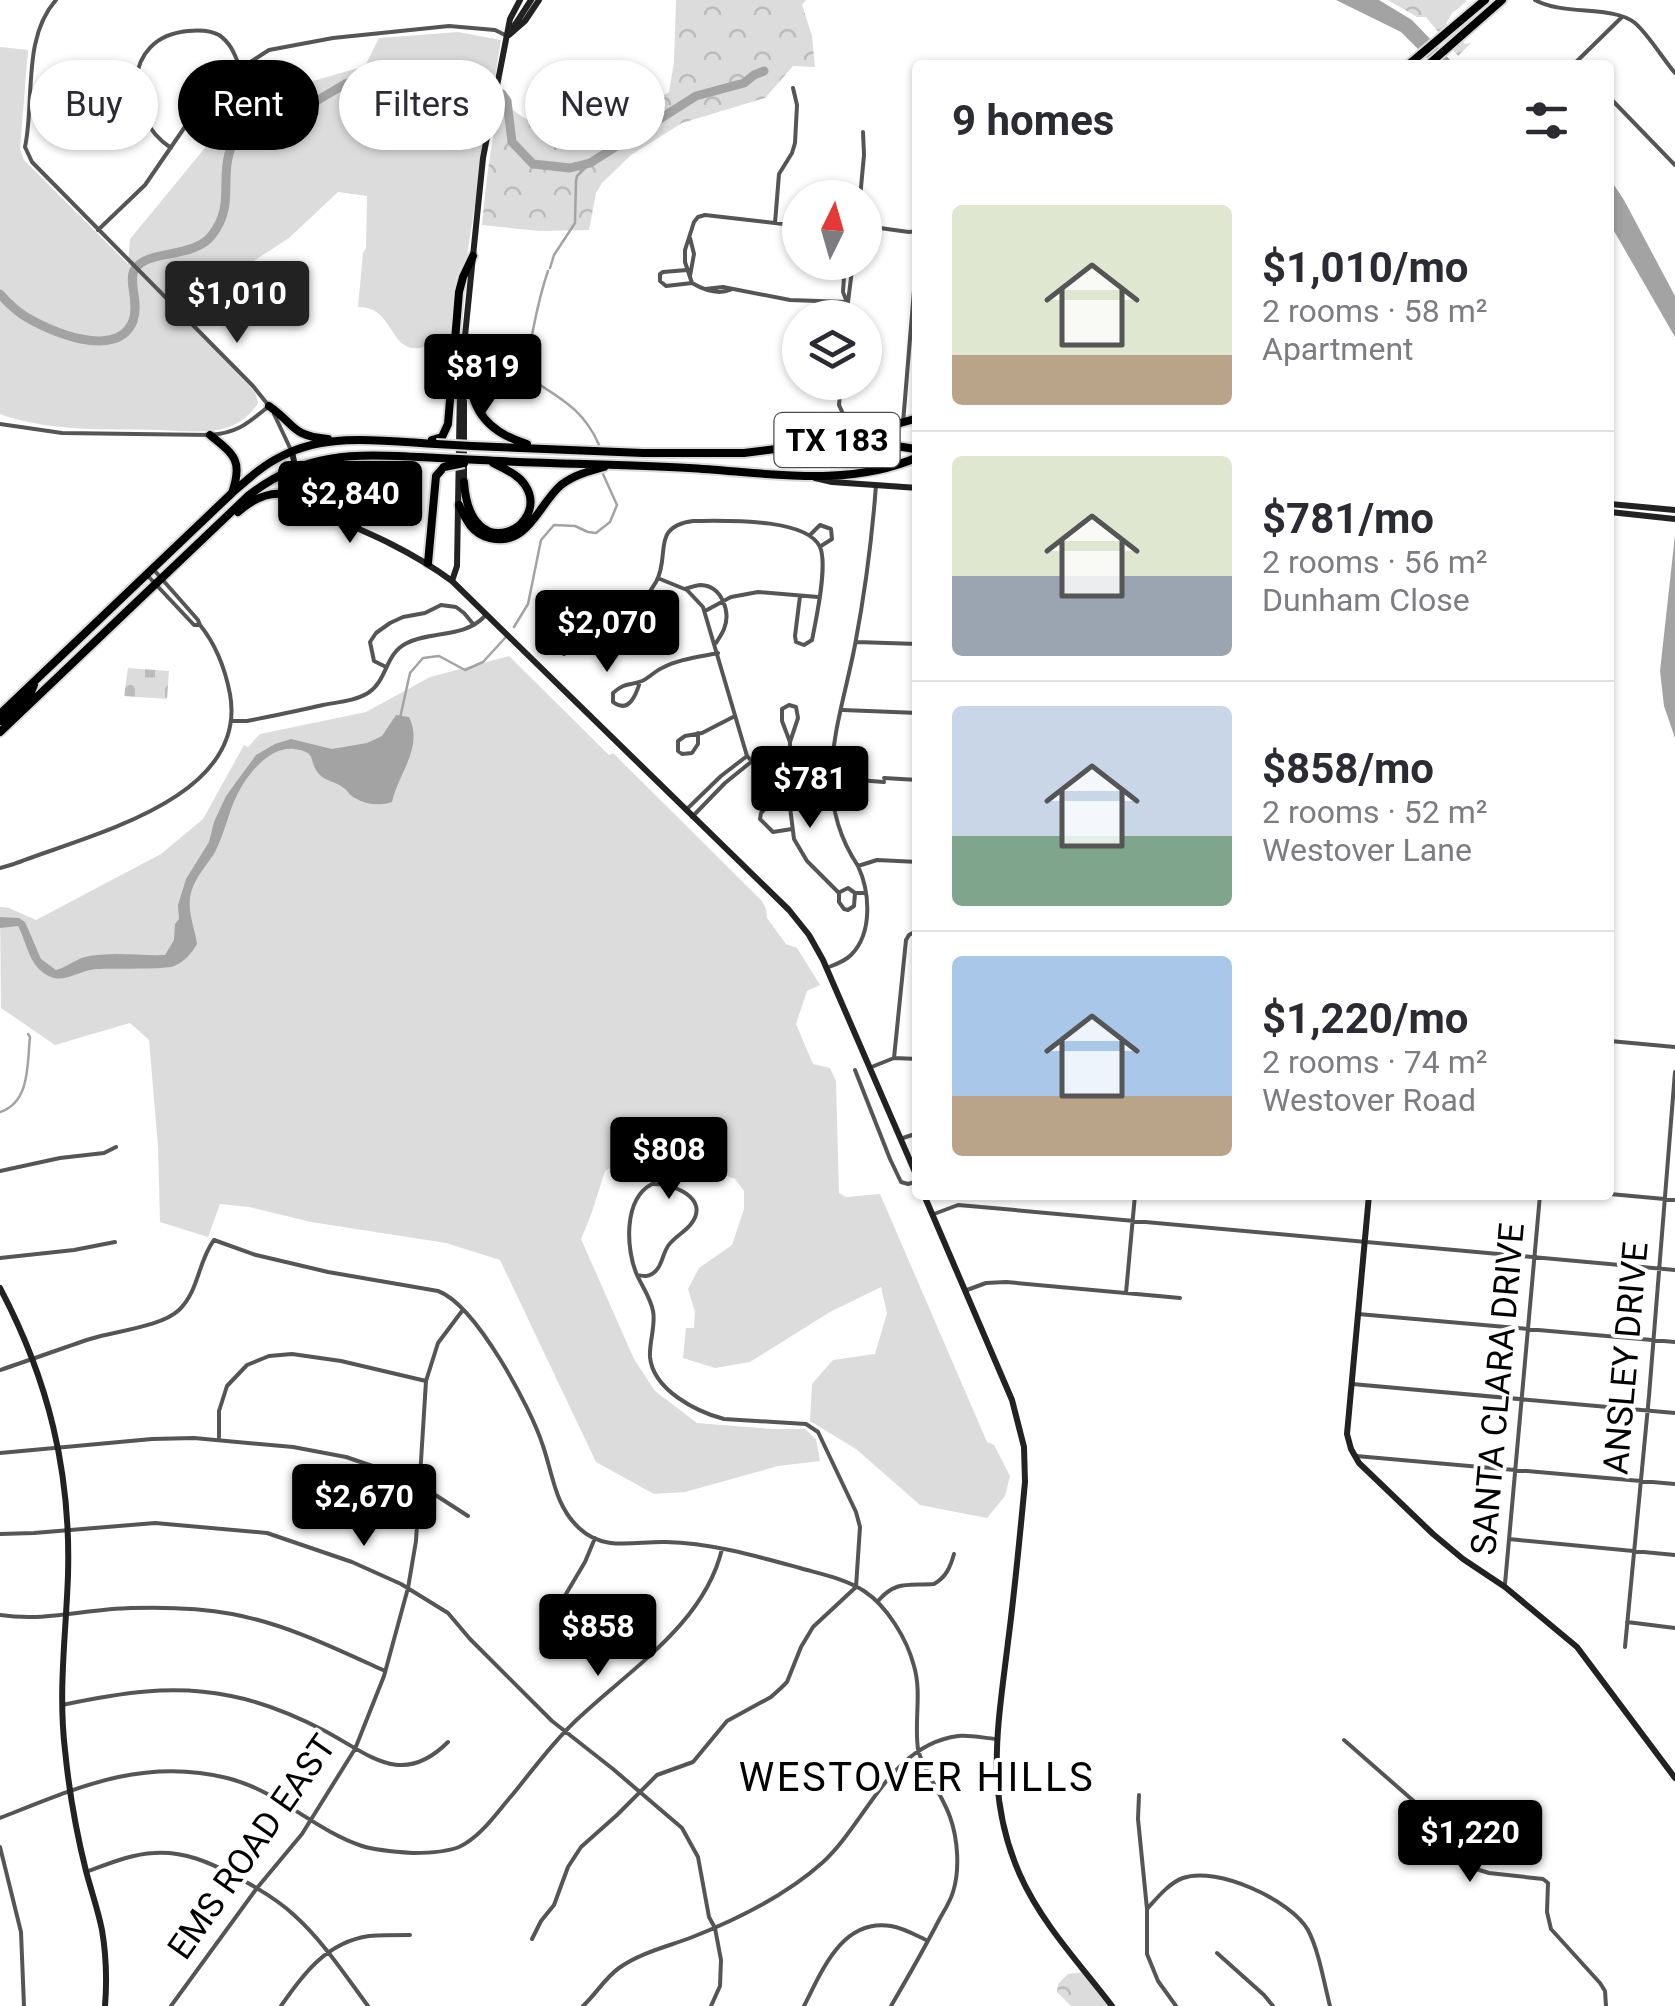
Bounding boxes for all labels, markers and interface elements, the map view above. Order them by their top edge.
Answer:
chip: Buy [30,60,158,150]
chip: Rent [178,60,319,150]
chip: Filters [339,60,505,150]
chip: New [525,60,665,150]
icon: filters [1519,93,1574,148]
text: 9 homes [952,96,1114,145]
north arrow [782,180,882,280]
map controls [782,180,882,400]
text: $1,010/mo [1262,243,1469,292]
icon: home [1032,245,1152,365]
pin: $1,010 [156,261,318,346]
text: $1,010 [187,274,287,312]
text: 2 rooms · 58 m² [1262,292,1487,330]
button: layers [782,300,882,400]
text: Apartment [1262,330,1414,368]
pin: $819 [424,334,542,419]
text: $819 [446,347,520,385]
road number: TX 183 [774,413,900,467]
pin: $2,840 [269,461,431,546]
text: $2,840 [300,474,400,512]
text: $781/mo [1262,494,1434,543]
icon: home [1032,496,1152,616]
text: 2 rooms · 56 m² [1262,543,1487,581]
text: Dunham Close [1262,581,1470,619]
pin: $2,070 [526,590,688,675]
text: $2,070 [557,603,657,641]
text: $858/mo [1262,744,1434,793]
pin: $781 [751,746,869,831]
icon: home [1032,746,1152,866]
text: $781 [773,759,847,797]
text: 2 rooms · 52 m² [1262,793,1487,831]
text: Westover Lane [1262,831,1472,869]
text: $1,220/mo [1262,994,1469,1043]
icon: home [1032,996,1152,1116]
text: 2 rooms · 74 m² [1262,1043,1487,1081]
text: Westover Road [1262,1081,1476,1119]
pin: $808 [610,1117,728,1202]
text: $808 [632,1130,706,1168]
street label: SANTA CLARA DRIVE [1463,1221,1533,1557]
street label: ANSLEY DRIVE [1595,1240,1657,1476]
pin: $2,670 [283,1464,445,1549]
text: $2,670 [314,1477,414,1515]
pin: $858 [539,1594,657,1679]
text: $858 [561,1607,635,1645]
street label: EMS ROAD EAST [159,1727,345,1967]
district label: WESTOVER HILLS [739,1754,1095,1801]
pin: $1,220 [1389,1800,1551,1885]
text: $1,220 [1420,1813,1520,1851]

